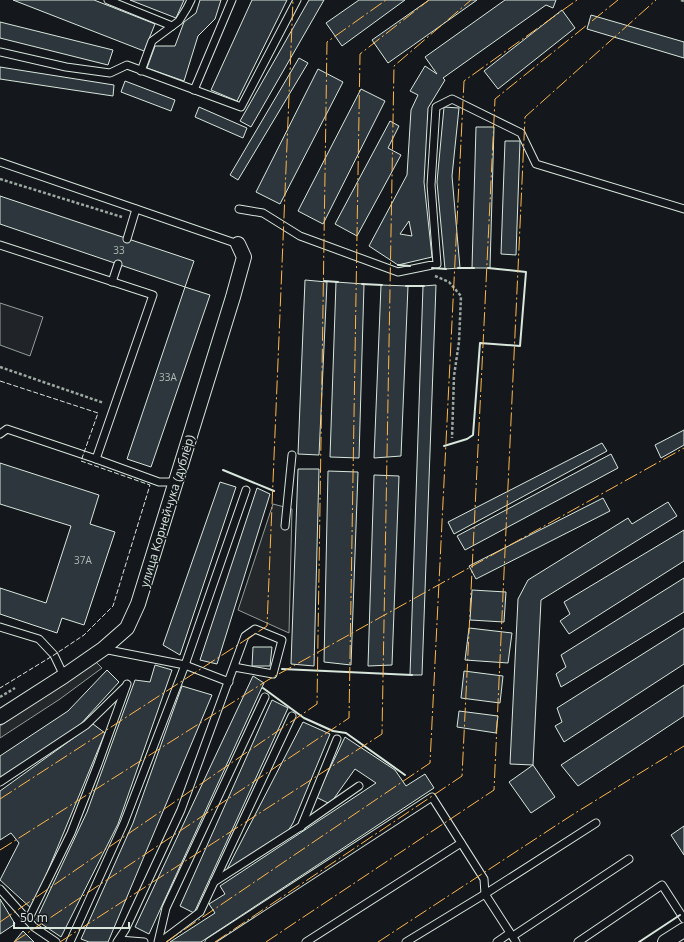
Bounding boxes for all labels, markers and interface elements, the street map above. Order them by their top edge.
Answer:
house number: 33 [113,243,125,257]
house number: 33А [159,370,178,384]
street label: улица Корнейчука (дублёр) [136,432,199,590]
house number: 37А [74,553,93,567]
scale bar [14,904,129,930]
text: 50 m [20,909,48,926]

